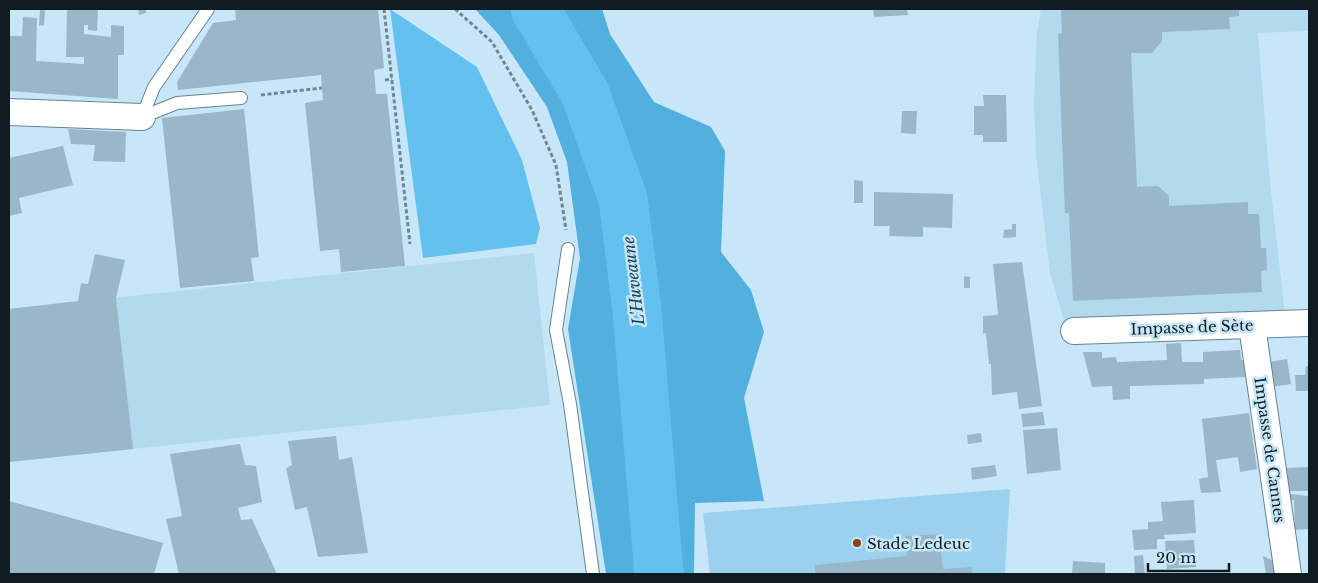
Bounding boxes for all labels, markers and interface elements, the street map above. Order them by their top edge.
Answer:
water label: L'Huveaune [618,235,648,327]
street label: Impasse de Sète [1130,315,1254,339]
street label: Impasse de Cannes [1250,376,1290,524]
place label: Stade Ledeuc [867,534,970,553]
marker: Stade Ledeuc [851,537,863,549]
scale bar [1148,540,1229,572]
text: 20 m [1156,548,1196,567]

